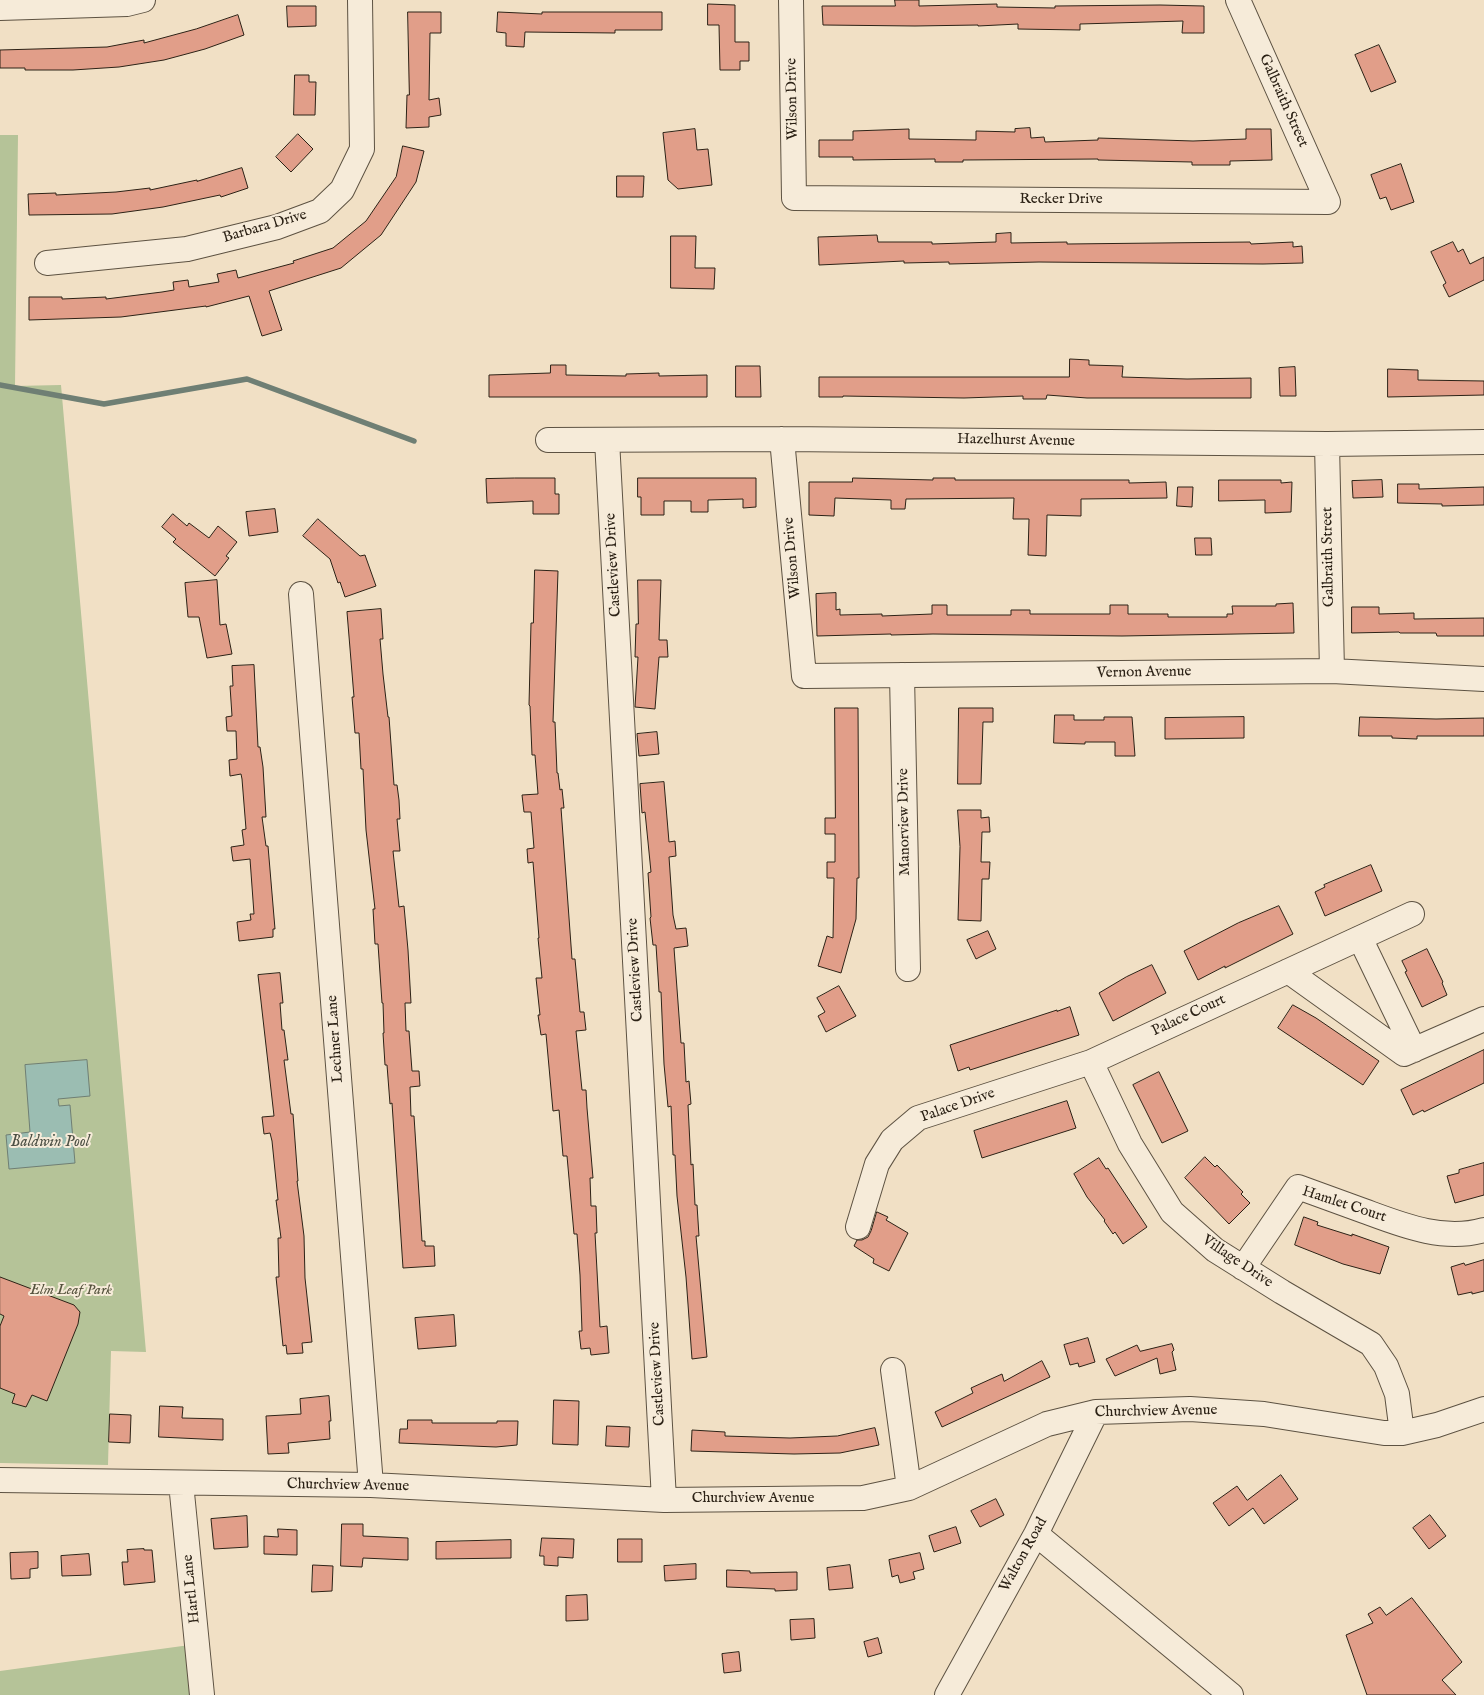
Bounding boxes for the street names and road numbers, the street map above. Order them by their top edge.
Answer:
street label: Galbraith Street [1254,52,1312,150]
street label: Wilson Drive [783,58,803,140]
street label: Recker Drive [1019,191,1103,209]
street label: Barbara Drive [221,206,309,248]
street label: Hazelhurst Avenue [957,431,1075,451]
street label: Galbraith Street [1319,507,1339,607]
street label: Castleview Drive [602,513,626,617]
street label: Wilson Drive [780,516,806,600]
street label: Vernon Avenue [1097,663,1191,683]
street label: Manorview Drive [895,768,915,876]
street label: Castleview Drive [624,918,648,1022]
street label: Palace Court [1149,991,1229,1041]
street label: Lechner Lane [324,995,348,1083]
street label: Palace Drive [919,1085,997,1127]
street label: Hamlet Court [1300,1183,1388,1227]
street label: Village Drive [1198,1232,1276,1292]
street label: Castleview Drive [646,1322,670,1426]
street label: Churchview Avenue [1095,1402,1217,1422]
street label: Churchview Avenue [287,1476,409,1496]
street label: Churchview Avenue [692,1490,814,1508]
street label: Walton Road [996,1515,1052,1595]
street label: Hartl Lane [179,1554,205,1624]

